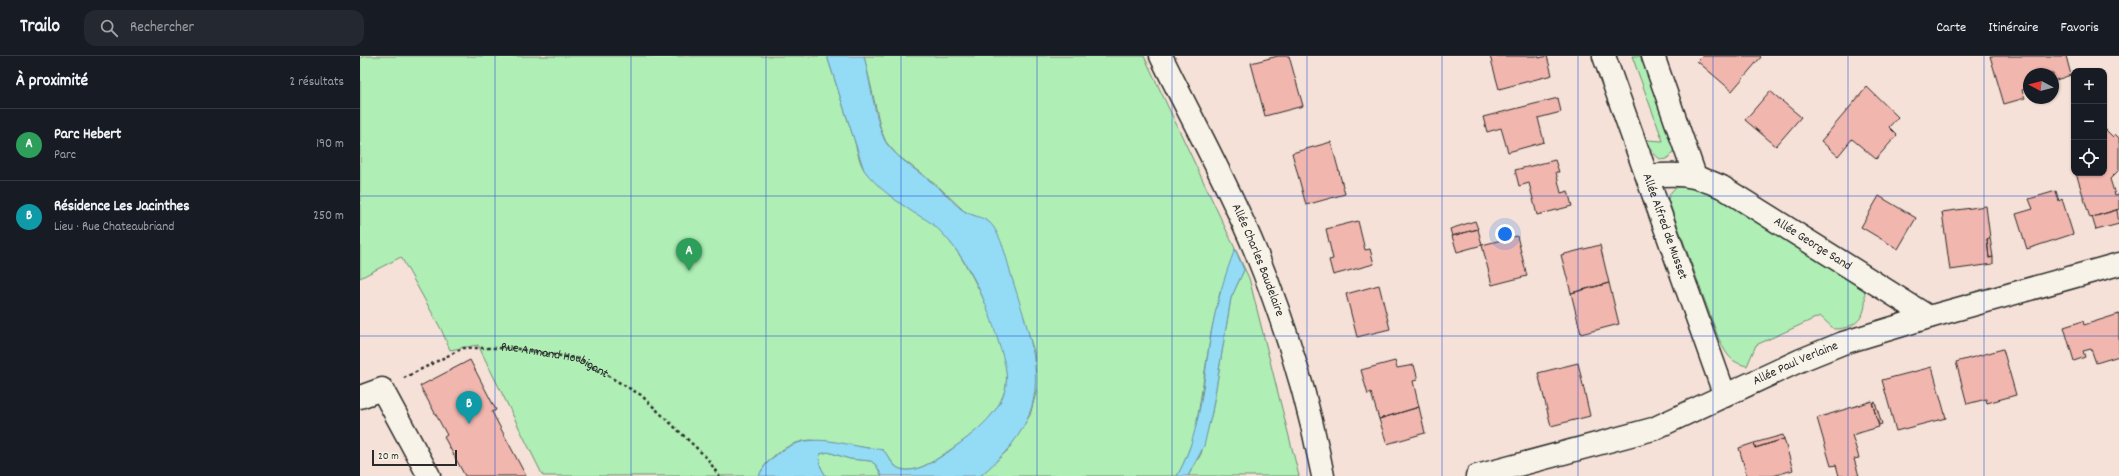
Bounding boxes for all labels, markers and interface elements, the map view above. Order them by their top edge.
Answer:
search box [84,10,364,46]
text: Trailo [20,14,60,41]
icon: search [98,17,120,39]
text: Rechercher [130,17,194,39]
text: Carte [1936,18,1966,38]
text: Itinéraire [1988,18,2038,38]
text: Favoris [2060,18,2099,38]
north arrow [2023,68,2059,104]
map controls [2071,68,2107,176]
button: + [2071,68,2107,104]
text: À proximité [16,70,88,94]
text: 2 résultats [290,73,344,92]
button: − [2071,104,2107,140]
text: Parc Hebert [54,124,121,146]
text: A [25,135,33,154]
text: 190 m [316,135,344,154]
button: locate [2071,140,2107,176]
text: Parc [54,146,76,165]
street label: Allée Alfred de Musset [1637,171,1692,282]
text: Résidence Les Jacinthes [54,196,189,218]
street label: Allée Charles Baudelaire [1226,201,1289,319]
text: B [26,207,32,226]
text: 250 m [313,207,344,226]
street label: Allée George Sand [1770,212,1855,276]
text: Lieu · Rue Chateaubriand [54,218,174,237]
your location [1495,224,1515,244]
pin: A [676,238,702,271]
street label: Allée Paul Verlaine [1750,336,1841,391]
street label: Rue Armand Houbigant [501,339,612,384]
pin: B [456,391,482,424]
scale bar [372,448,457,467]
text: 20 m [378,449,399,465]

